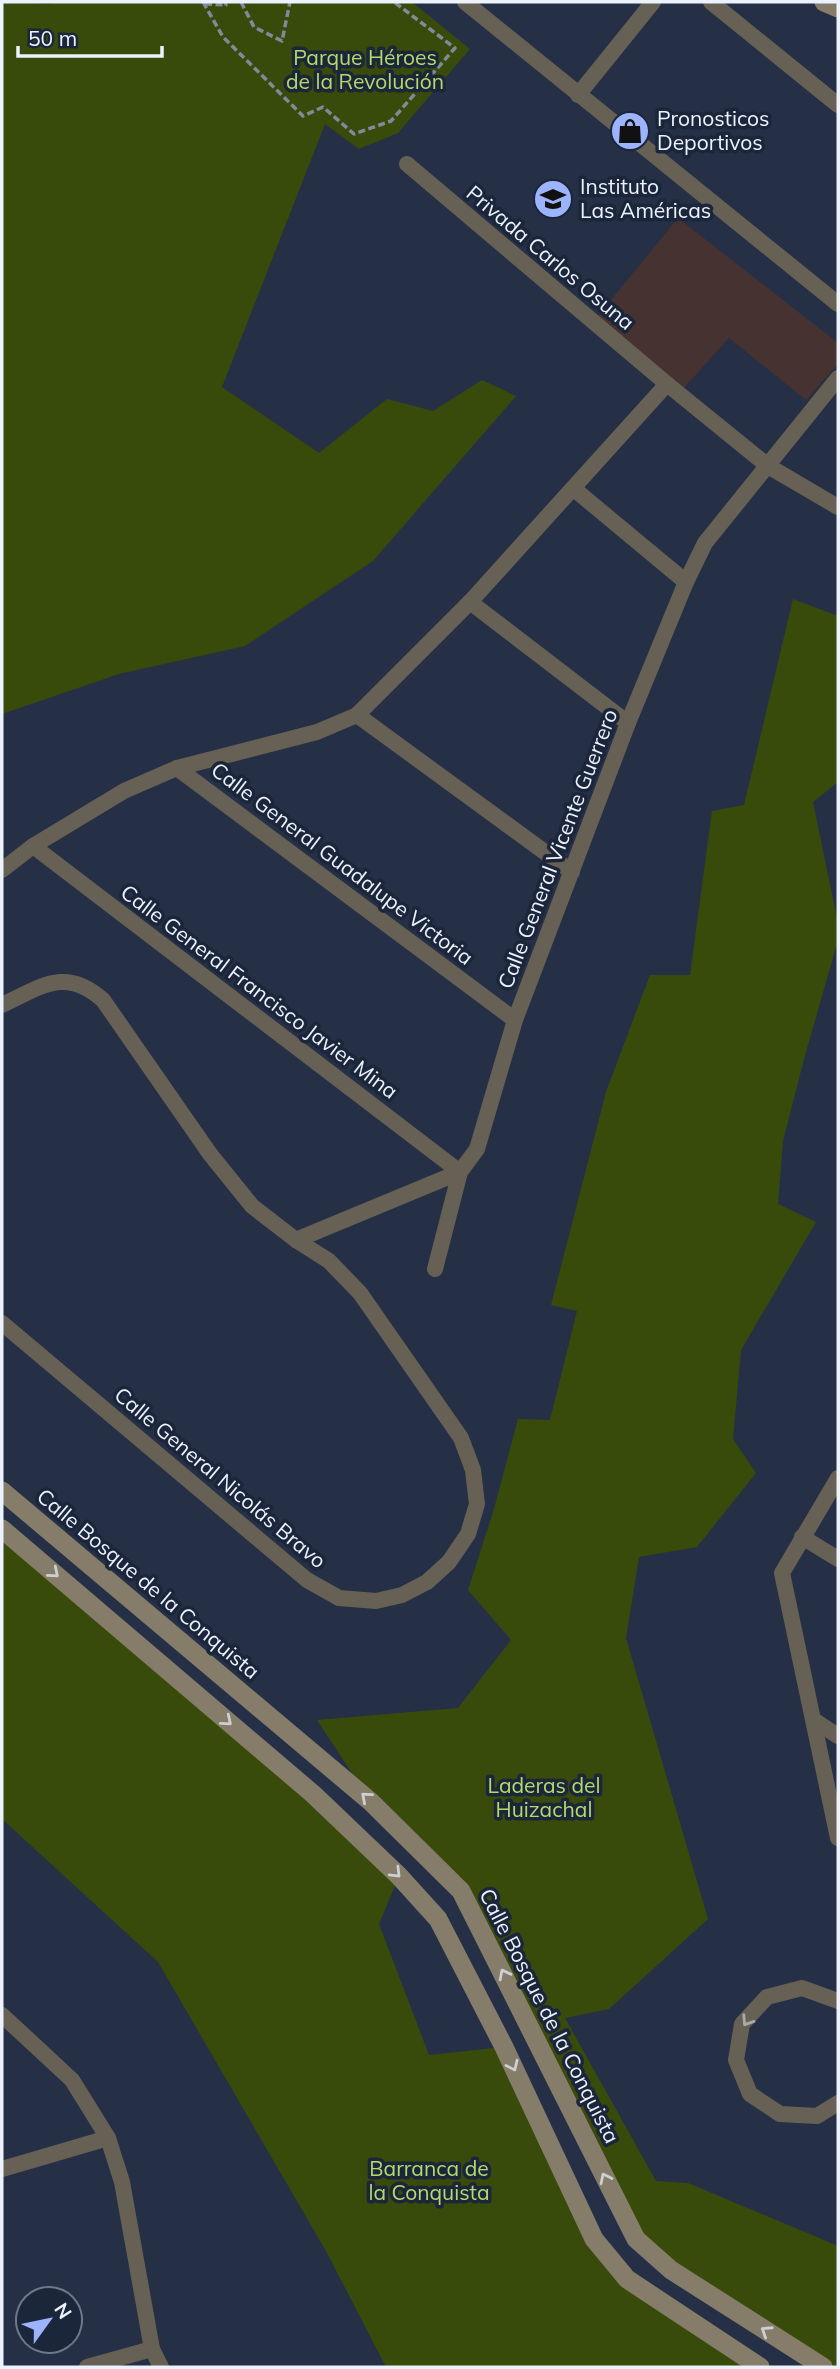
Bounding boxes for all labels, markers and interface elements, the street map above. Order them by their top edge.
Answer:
scale bar [18,14,161,58]
text: 50 m [28,25,77,51]
park label: Parque Héroes de la Revolución [286,44,444,94]
place label: Pronosticos Deportivos [657,105,770,155]
shop icon: Pronosticos Deportivos [609,110,651,152]
place label: Instituto Las Américas [580,173,711,223]
school or university icon: Instituto Las Américas [532,178,574,220]
street label: Privada Carlos Osuna [461,179,640,335]
street label: Calle General Vicente Guerrero [492,705,622,992]
street label: Calle General Guadalupe Victoria [207,756,479,970]
street label: Calle General Francisco Javier Mina [116,878,403,1104]
street label: Calle General Nicolás Bravo [110,1381,332,1573]
street label: Calle Bosque de la Conquista [32,1483,265,1684]
one-way arrow [45,1565,58,1577]
one-way arrow [219,1713,232,1725]
park label: Laderas del Huizachal [487,1772,601,1822]
one-way arrow [361,1793,374,1805]
one-way arrow [387,1865,400,1878]
street label: Calle Bosque de la Conquista [474,1884,626,2147]
one-way arrow [499,1969,512,1981]
one-way arrow [743,2013,756,2026]
one-way arrow [504,2059,518,2071]
park label: Barranca de la Conquista [369,2155,489,2205]
one-way arrow [599,2173,613,2185]
north arrow [14,2285,84,2355]
text: N [49,2298,77,2323]
one-way arrow [761,2326,774,2339]

